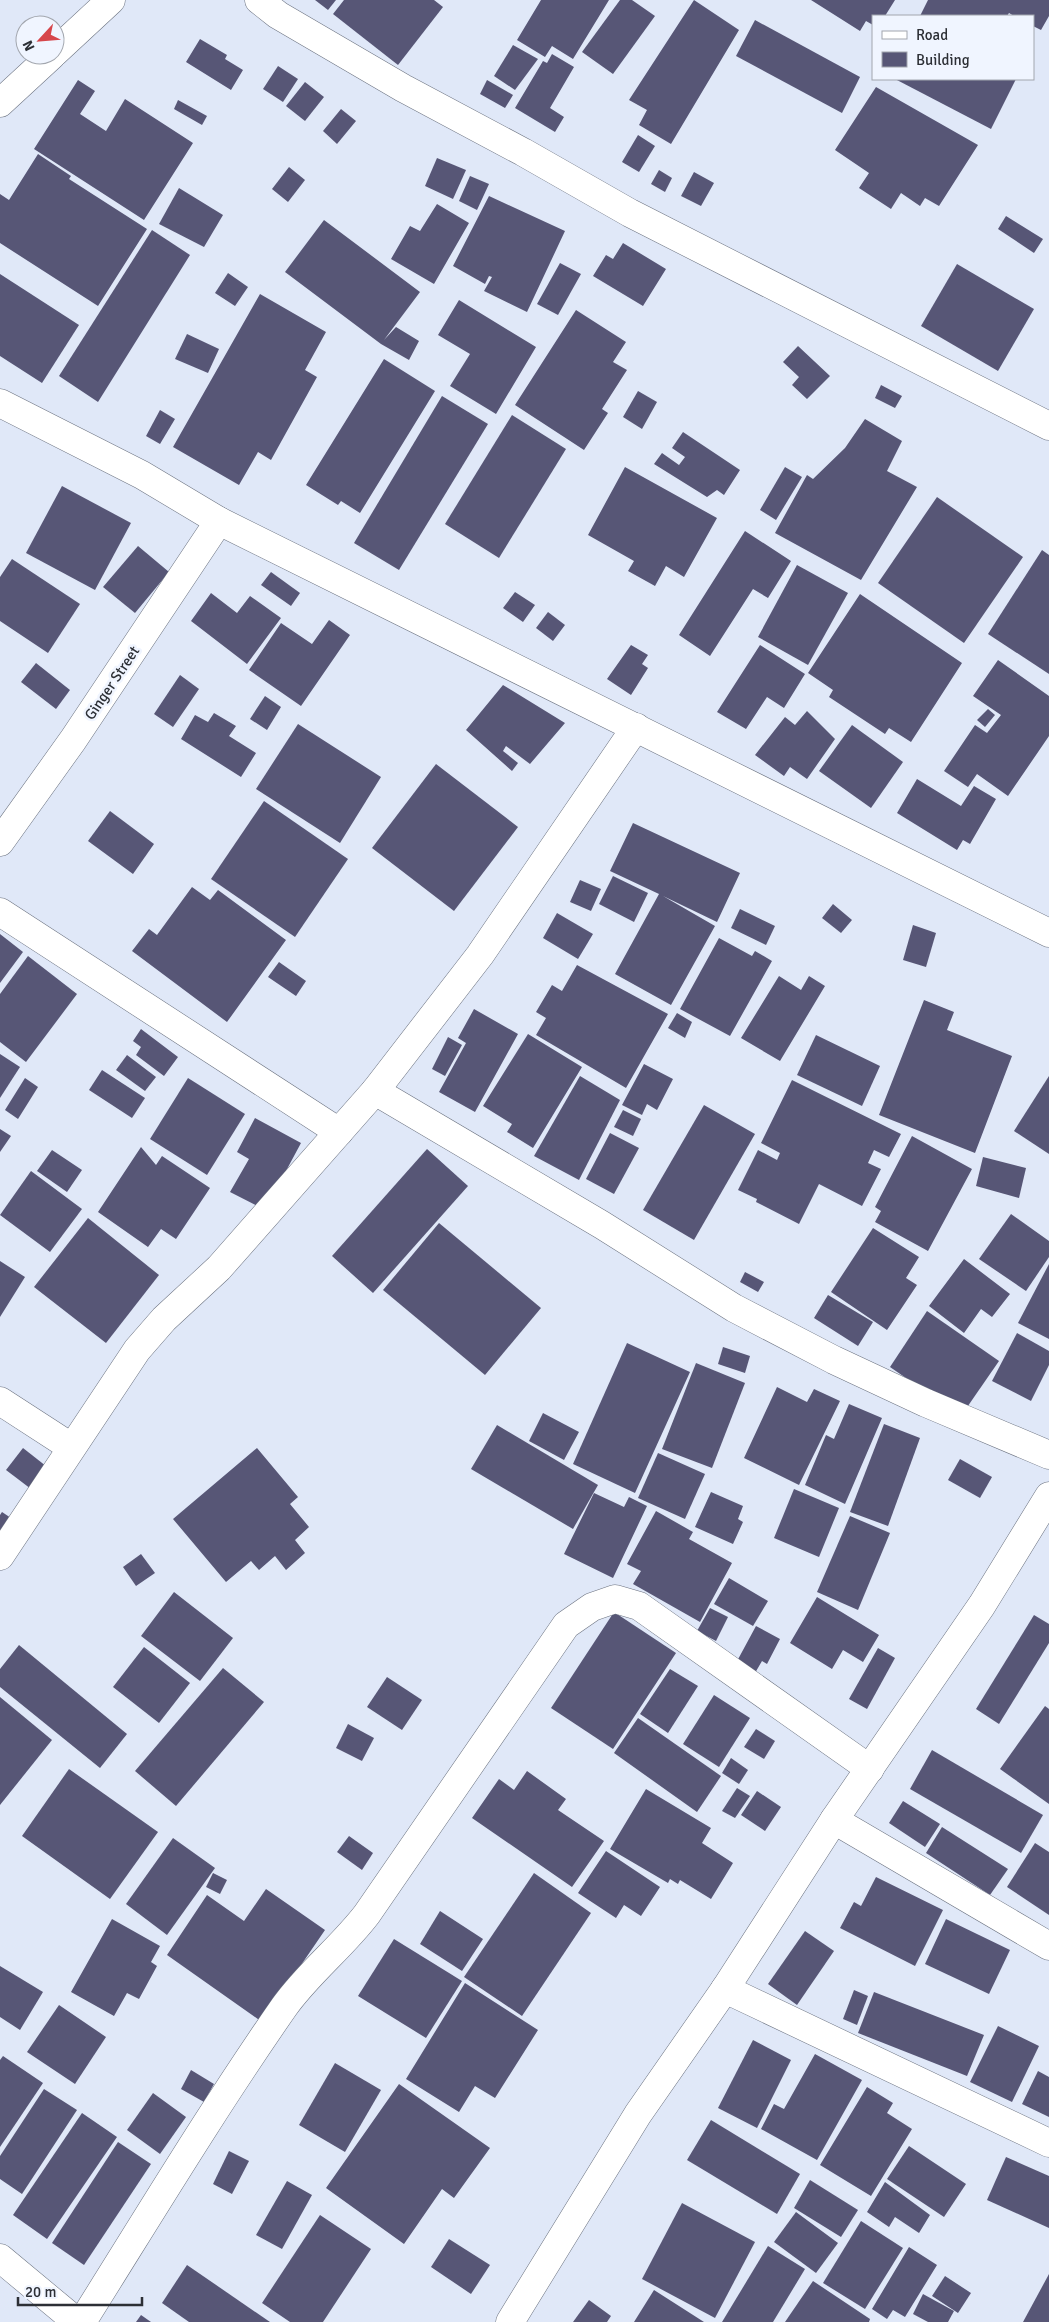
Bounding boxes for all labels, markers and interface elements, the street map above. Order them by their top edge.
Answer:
north arrow [15,15,65,65]
legend [872,15,1034,80]
text: Road [916,26,948,44]
text: N [19,37,39,54]
text: Building [916,51,970,69]
street label: Ginger Street [81,643,143,723]
scale bar [18,2274,141,2306]
text: 20 m [25,2283,56,2301]

